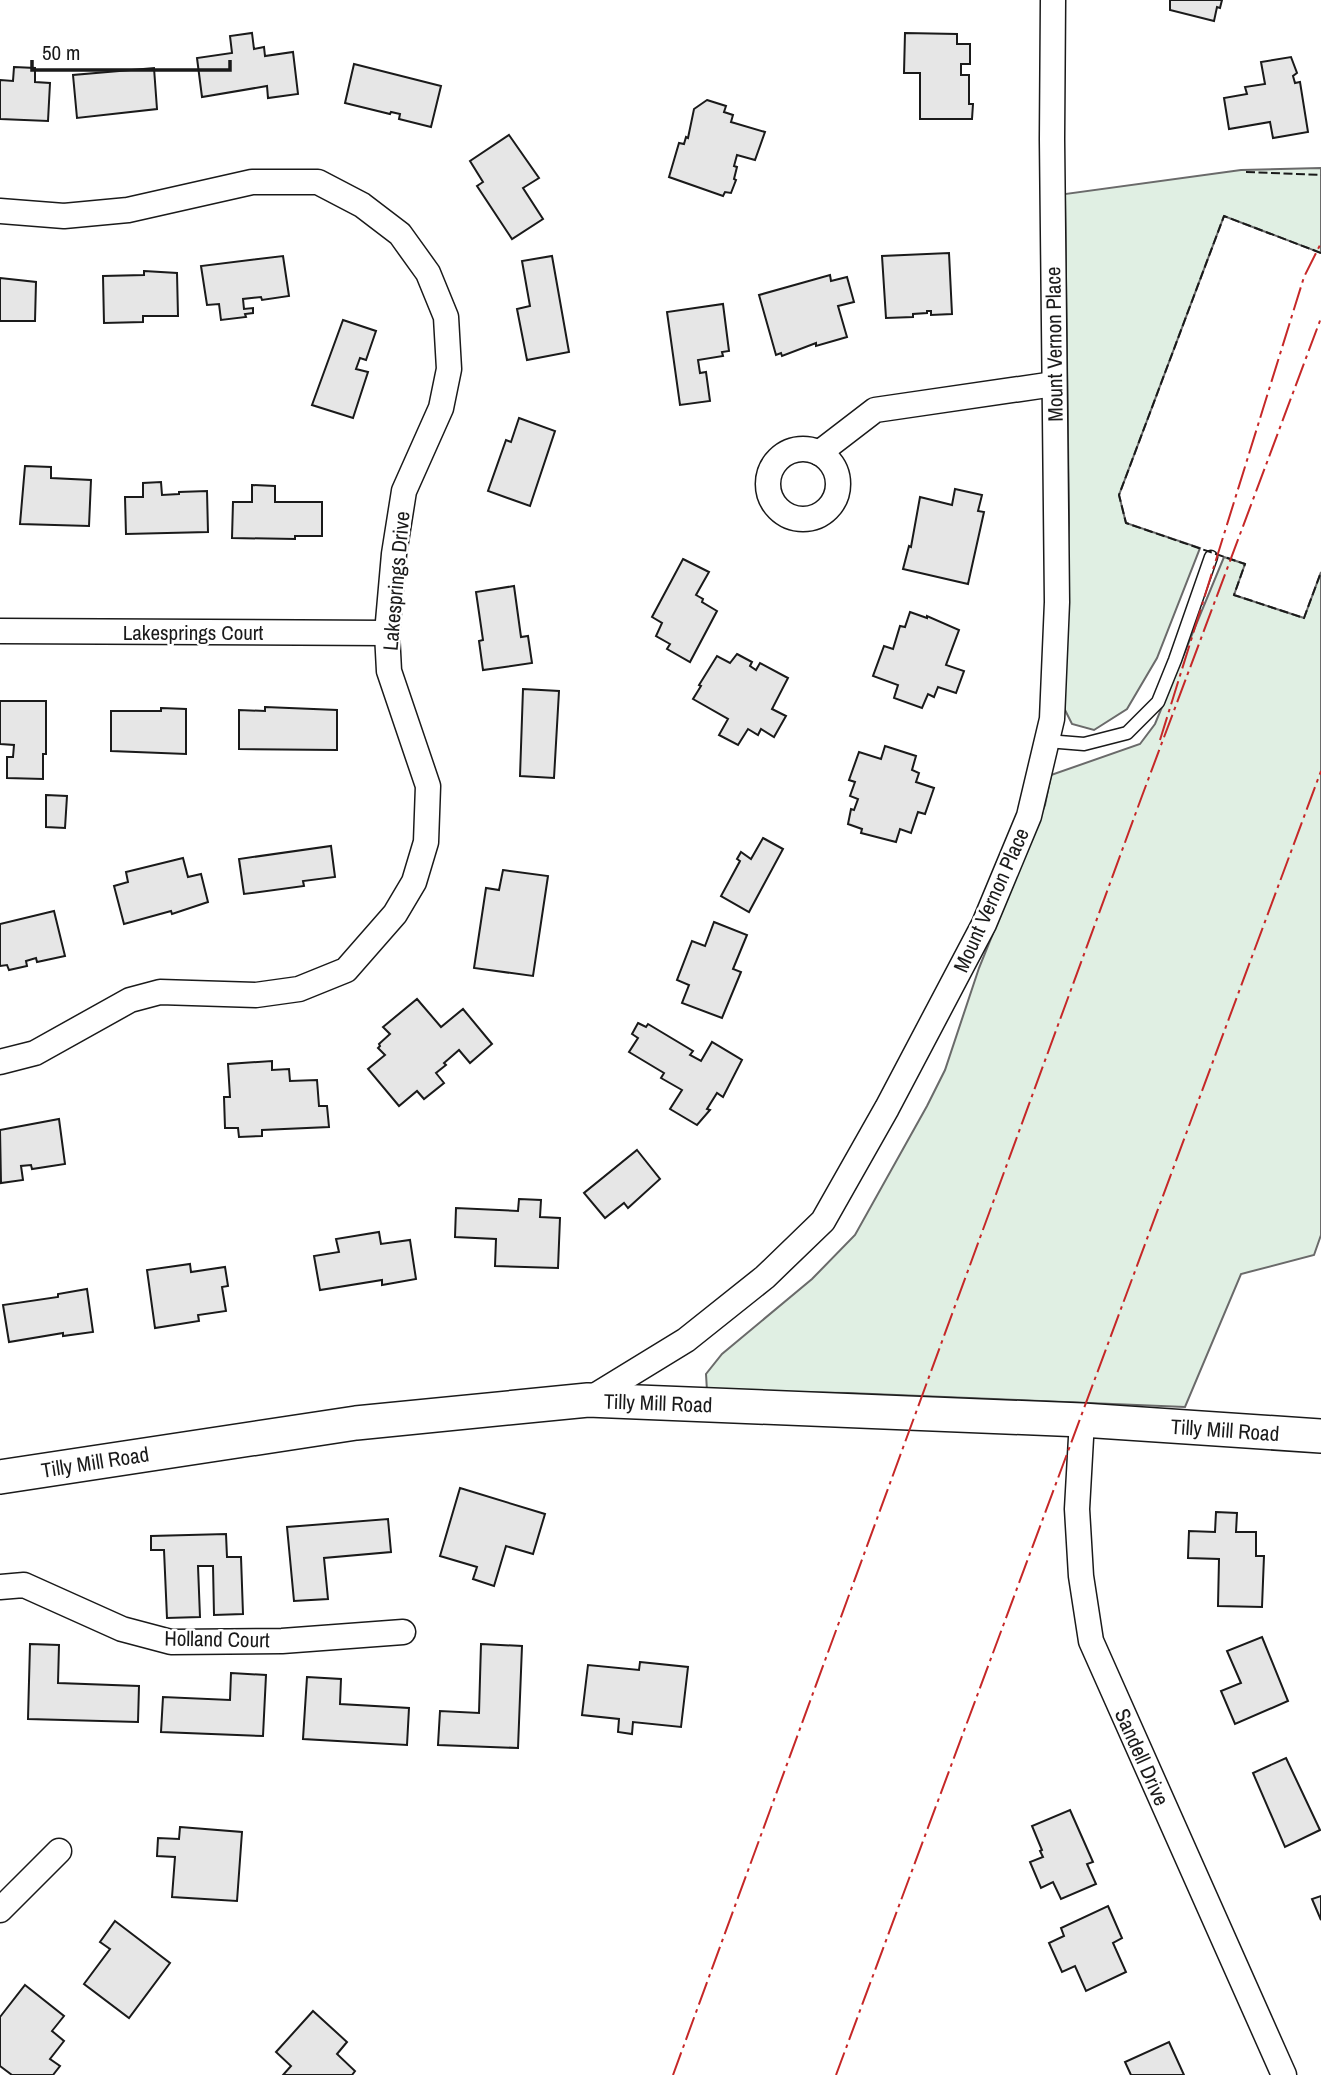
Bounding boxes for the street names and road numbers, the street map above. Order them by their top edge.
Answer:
street label: Mount Vernon Place [1038,266,1070,422]
street label: Lakesprings Drive [375,510,417,652]
street label: Lakesprings Court [123,618,264,647]
street label: Mount Vernon Place [946,823,1036,977]
street label: Tilly Mill Road [603,1387,713,1419]
street label: Tilly Mill Road [1170,1412,1280,1448]
street label: Tilly Mill Road [39,1439,151,1485]
street label: Holland Court [164,1624,270,1654]
street label: Sandell Drive [1108,1704,1176,1810]

